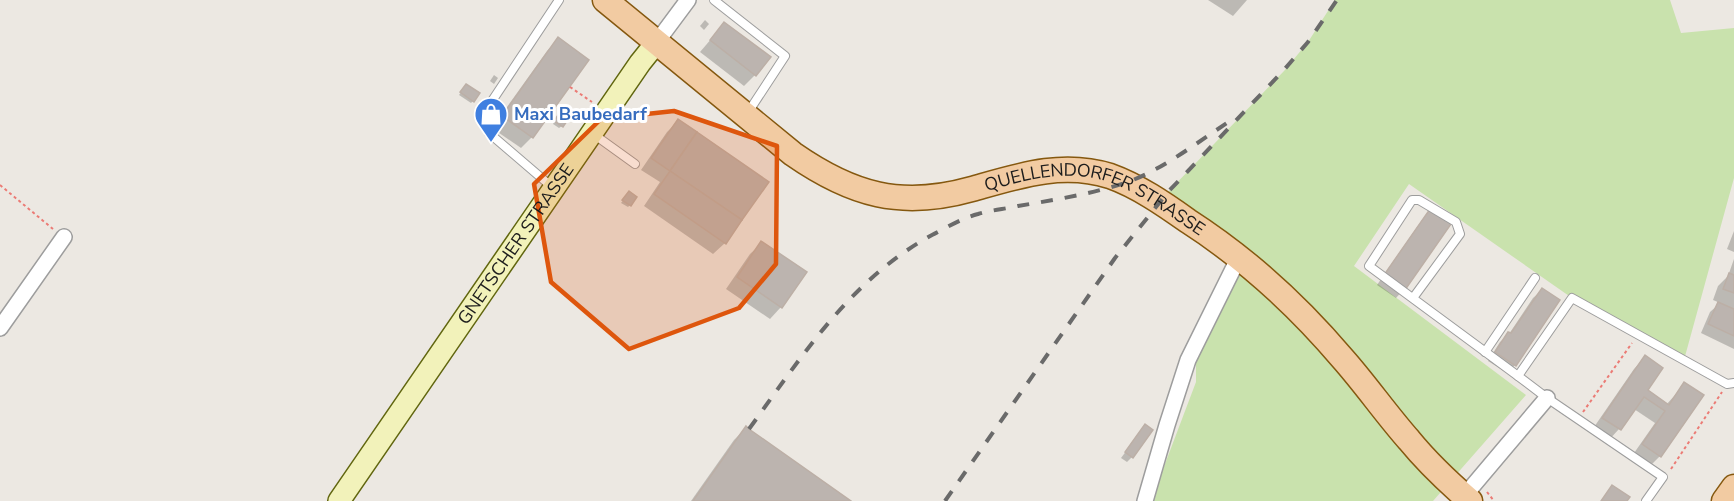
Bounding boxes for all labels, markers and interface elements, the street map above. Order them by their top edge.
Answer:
shop icon: Maxi Baubedarf [473,96,509,143]
place label: Maxi Baubedarf [514,102,647,126]
street label: QUELLENDORFER STRASSE [981,158,1210,241]
street label: GNETSCHER STRASSE [452,159,579,329]

